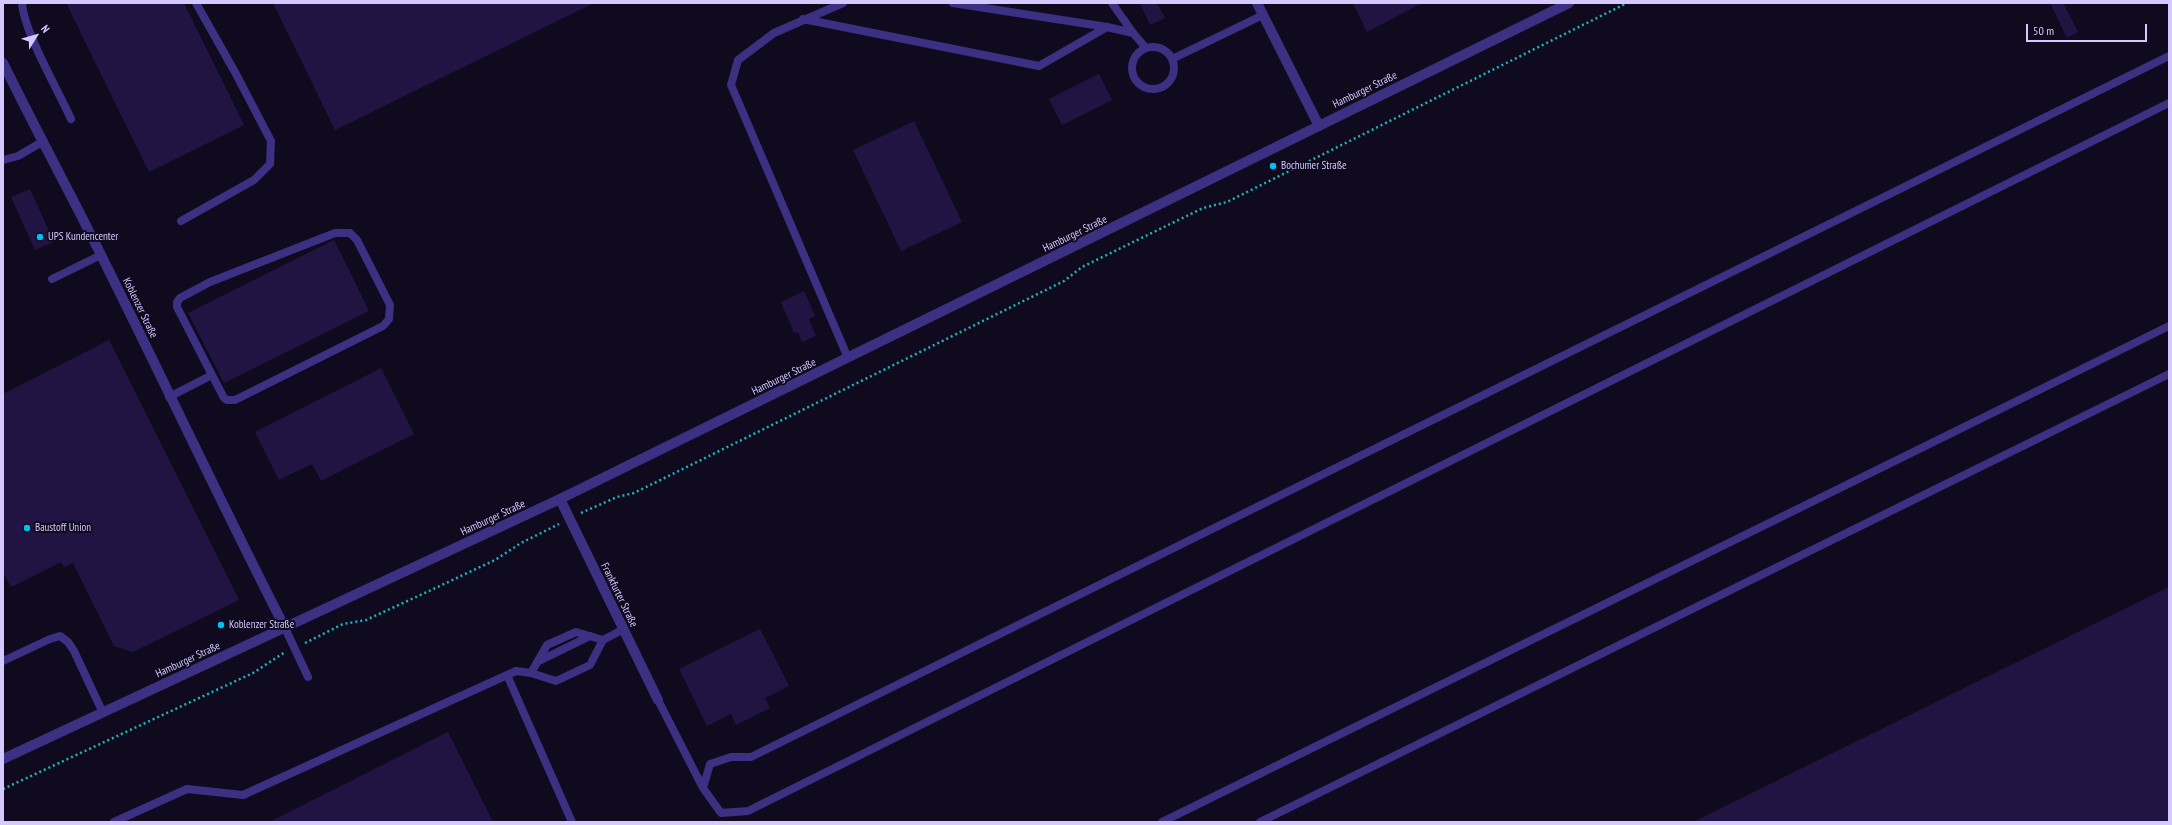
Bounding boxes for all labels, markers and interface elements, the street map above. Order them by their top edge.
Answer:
north arrow [16,16,56,56]
scale bar [2028,16,2149,42]
text: N [38,22,53,35]
text: 50 m [2033,23,2054,38]
street label: Hamburger Straße [1331,69,1399,111]
place label: Bochumer Straße [1281,159,1347,173]
marker: Bochumer Straße [1268,161,1278,171]
street label: Hamburger Straße [1041,213,1109,255]
place label: UPS Kundencenter [48,230,118,244]
marker: UPS Kundencenter [35,232,45,242]
street label: Koblenzer Straße [120,276,160,340]
street label: Hamburger Straße [750,356,818,398]
street label: Hamburger Straße [459,497,527,539]
place label: Baustoff Union [35,521,91,535]
marker: Baustoff Union [22,523,32,533]
street label: Frankfurter Straße [598,561,640,629]
place label: Koblenzer Straße [229,618,294,632]
marker: Koblenzer Straße [216,620,226,630]
street label: Hamburger Straße [154,639,222,681]

